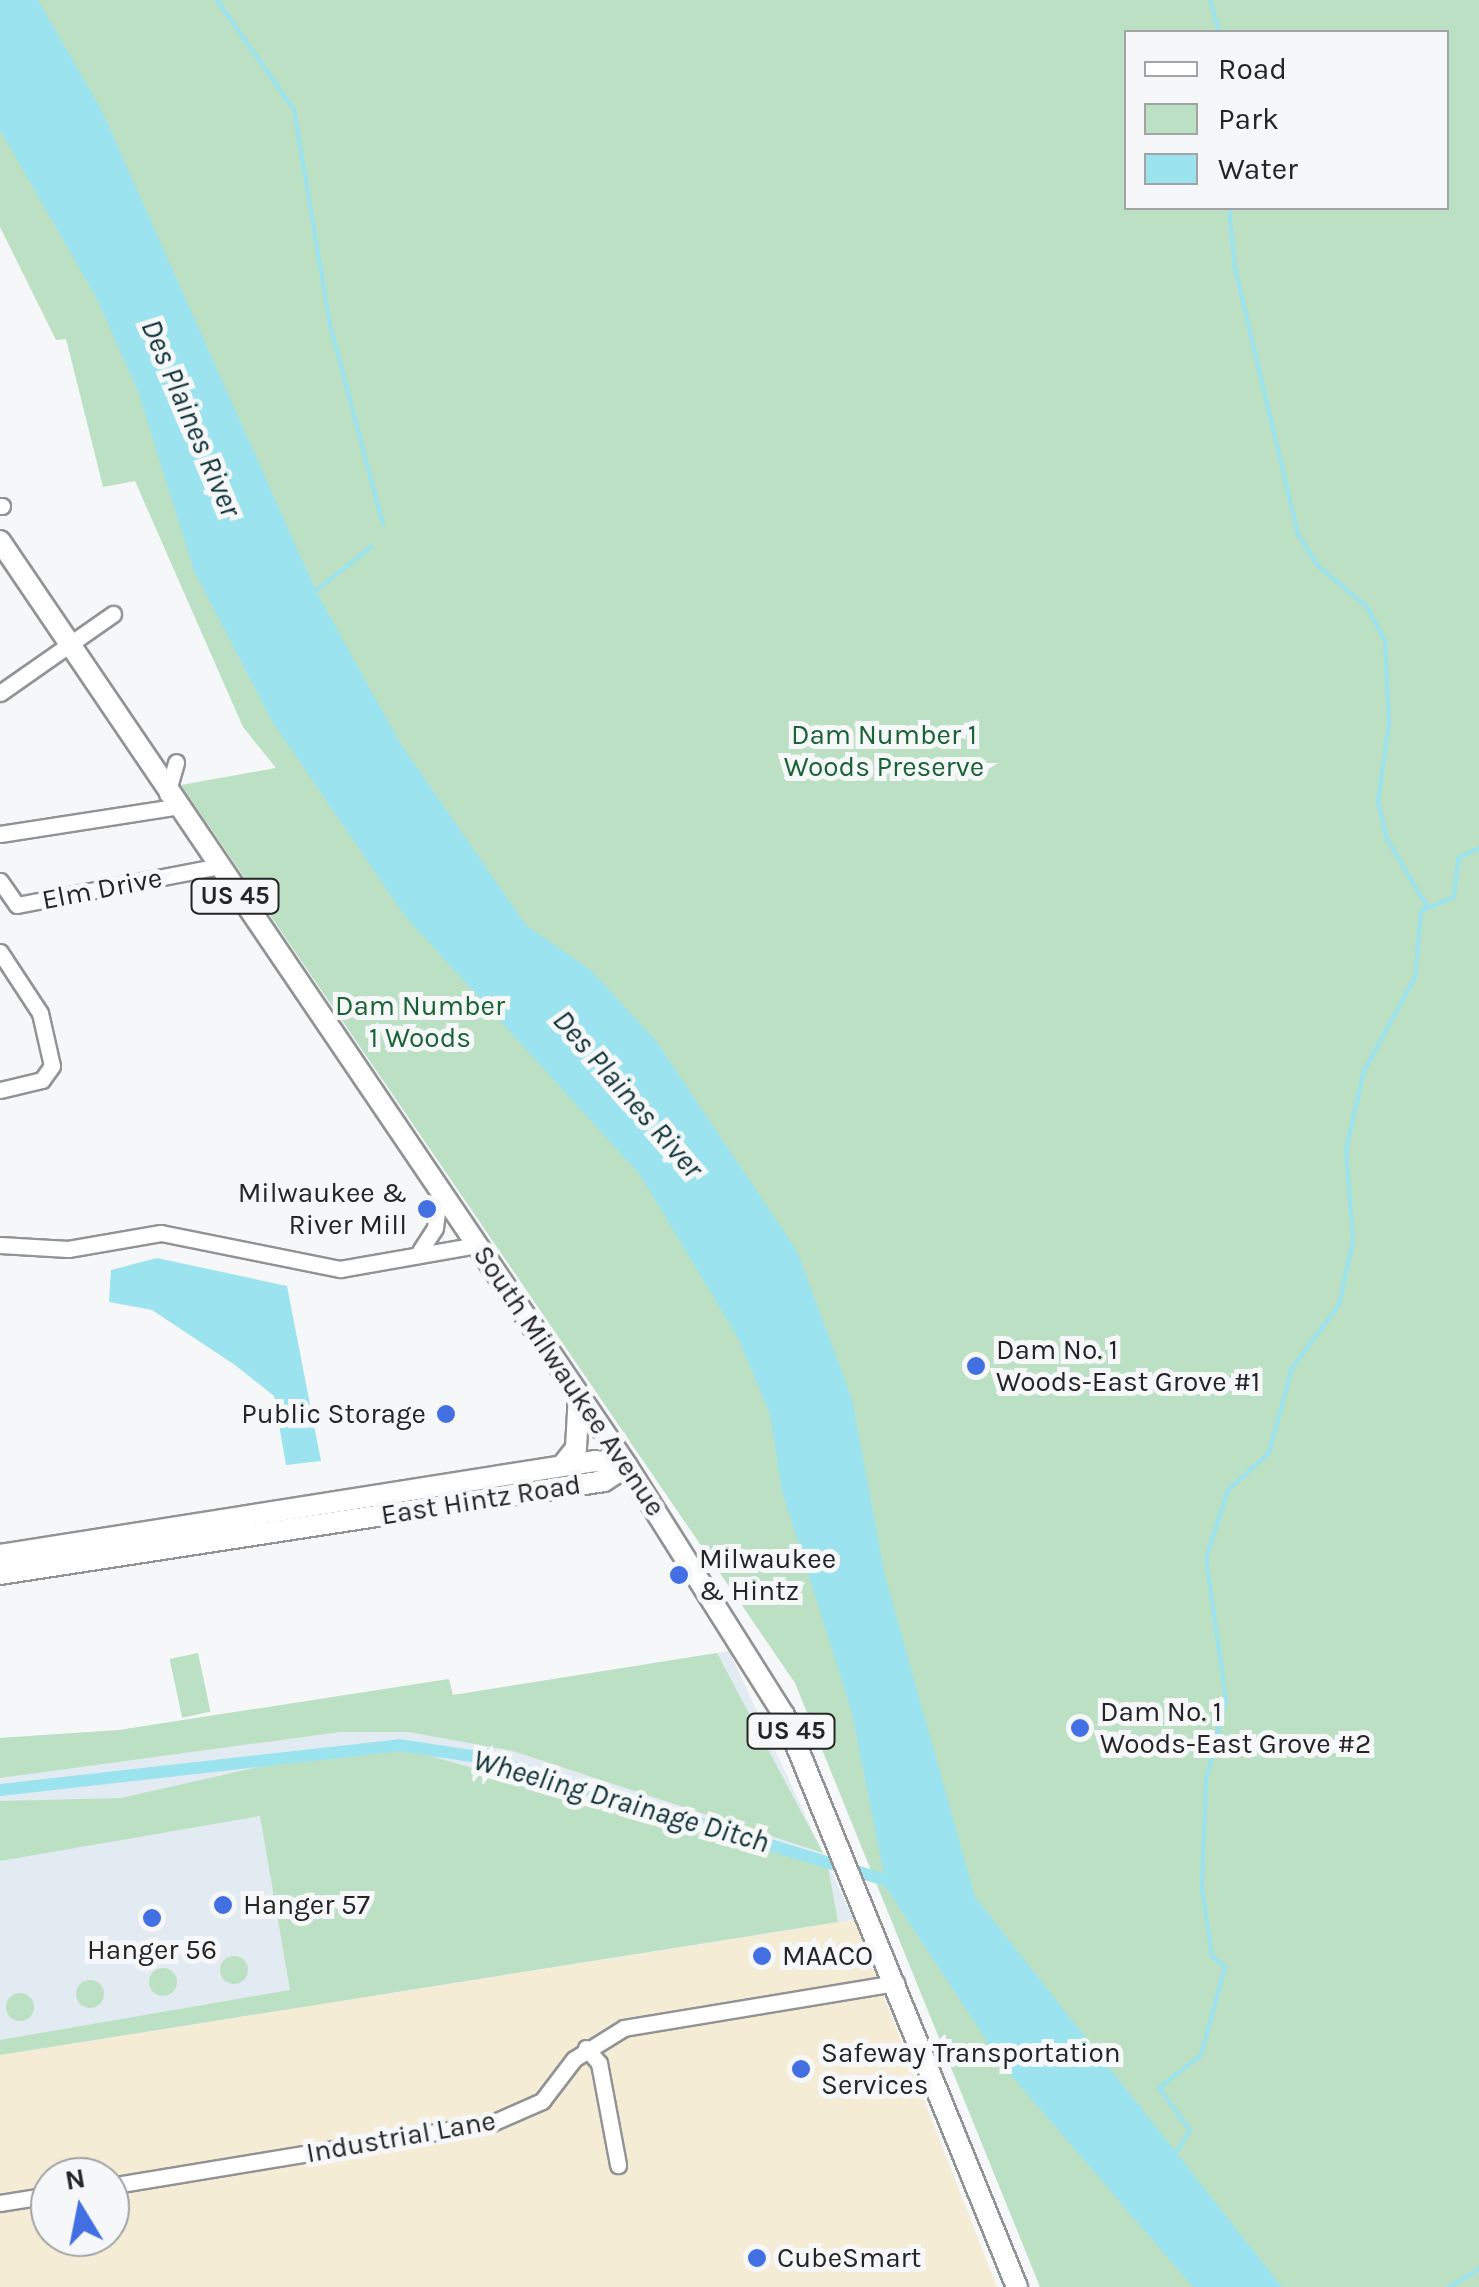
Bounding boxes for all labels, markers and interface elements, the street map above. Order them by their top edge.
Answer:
legend [1124,30,1449,210]
text: Road [1218,51,1287,87]
text: Park [1218,101,1279,137]
text: Water [1218,151,1298,187]
water label: Des Plaines River [133,314,249,522]
park label: Dam Number 1 Woods Preserve [784,718,984,784]
street label: Elm Drive [39,861,165,917]
road number: US 45 [190,876,280,916]
park label: Dam Number 1 Woods [335,989,505,1055]
water label: Des Plaines River [545,1002,711,1186]
place label: Milwaukee & River Mill [238,1176,407,1242]
marker: Milwaukee & River Mill [416,1198,438,1220]
street label: South Milwaukee Avenue [466,1239,672,1523]
place label: Dam No. 1 Woods-East Grove #1 [996,1333,1260,1399]
marker: Dam No. 1 Woods-East Grove #1 [965,1355,987,1377]
place label: Public Storage [241,1397,426,1431]
marker: Public Storage [435,1403,457,1425]
street label: East Hintz Road [379,1468,583,1532]
place label: Milwaukee & Hintz [699,1542,836,1608]
marker: Milwaukee & Hintz [668,1564,690,1586]
place label: Dam No. 1 Woods-East Grove #2 [1100,1695,1371,1761]
road number: US 45 [746,1711,836,1751]
marker: Dam No. 1 Woods-East Grove #2 [1069,1717,1091,1739]
water label: Wheeling Drainage Ditch [469,1741,773,1861]
place label: Hanger 57 [243,1888,370,1922]
marker: Hanger 57 [212,1894,234,1916]
marker: Hanger 56 [141,1907,163,1929]
place label: Hanger 56 [87,1933,217,1967]
place label: MAACO [782,1939,873,1973]
marker: MAACO [751,1945,773,1967]
place label: Safeway Transportation Services [821,2036,1121,2102]
marker: Safeway Transportation Services [790,2058,812,2080]
street label: Industrial Lane [304,2104,498,2170]
north arrow [30,2157,130,2257]
text: N [62,2161,88,2197]
place label: CubeSmart [777,2241,921,2275]
marker: CubeSmart [746,2247,768,2269]

